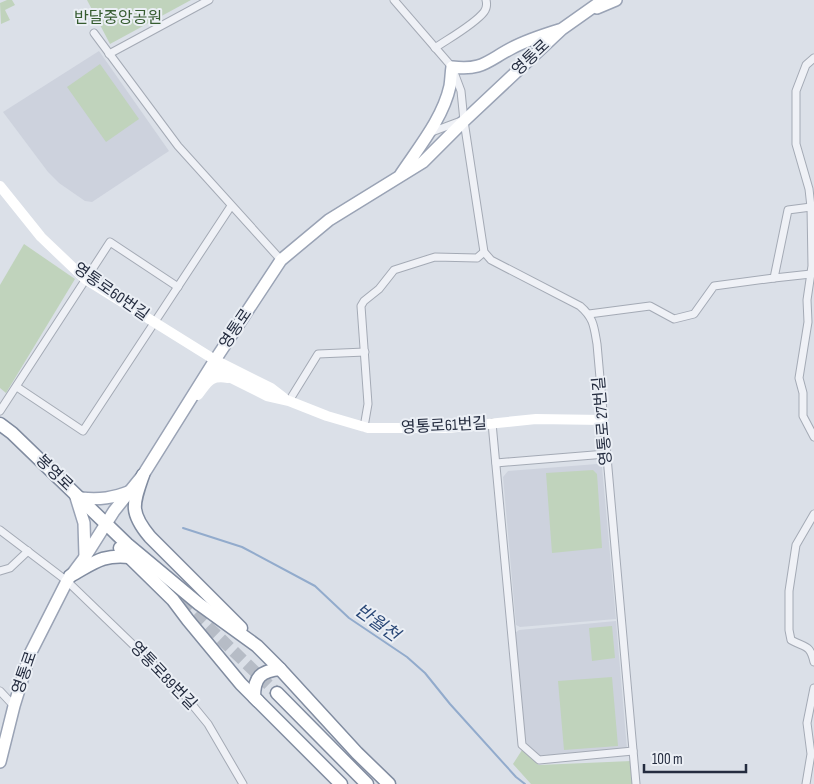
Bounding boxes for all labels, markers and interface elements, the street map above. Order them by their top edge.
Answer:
park label: 반달중앙공원 [74,9,162,28]
street label: 영통로 [508,36,554,80]
street label: 영통로60번길 [70,259,152,325]
street label: 영통로 [216,305,256,353]
street label: 영통로 27번길 [590,376,616,466]
street label: 영통로61번길 [400,414,488,438]
street label: 봉영로 [32,451,77,495]
water label: 반월천 [351,600,405,648]
street label: 영통로89번길 [126,638,200,714]
street label: 영통로 [9,649,41,697]
scale bar [644,742,746,774]
text: 100 m [652,750,683,769]

